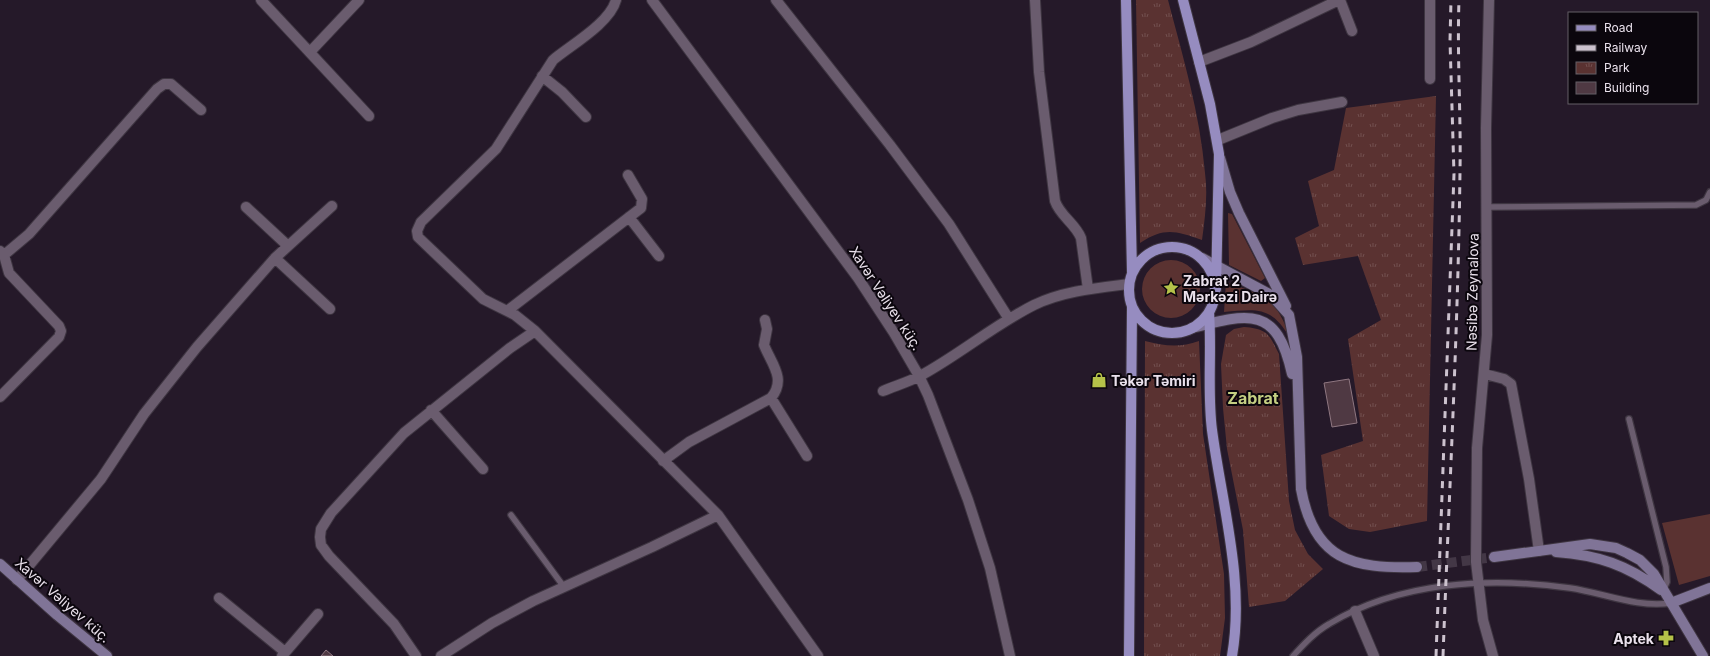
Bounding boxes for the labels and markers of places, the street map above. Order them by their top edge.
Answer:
place label: Zabrat 2 Mərkəzi Dairə [1183,272,1277,305]
place icon: Zabrat 2 Mərkəzi Dairə [1162,279,1180,297]
shop icon: Təkər Təmiri [1090,371,1108,389]
place label: Təkər Təmiri [1111,372,1196,389]
pharmacy icon: Aptek [1657,629,1675,647]
place label: Aptek [1613,630,1655,647]

